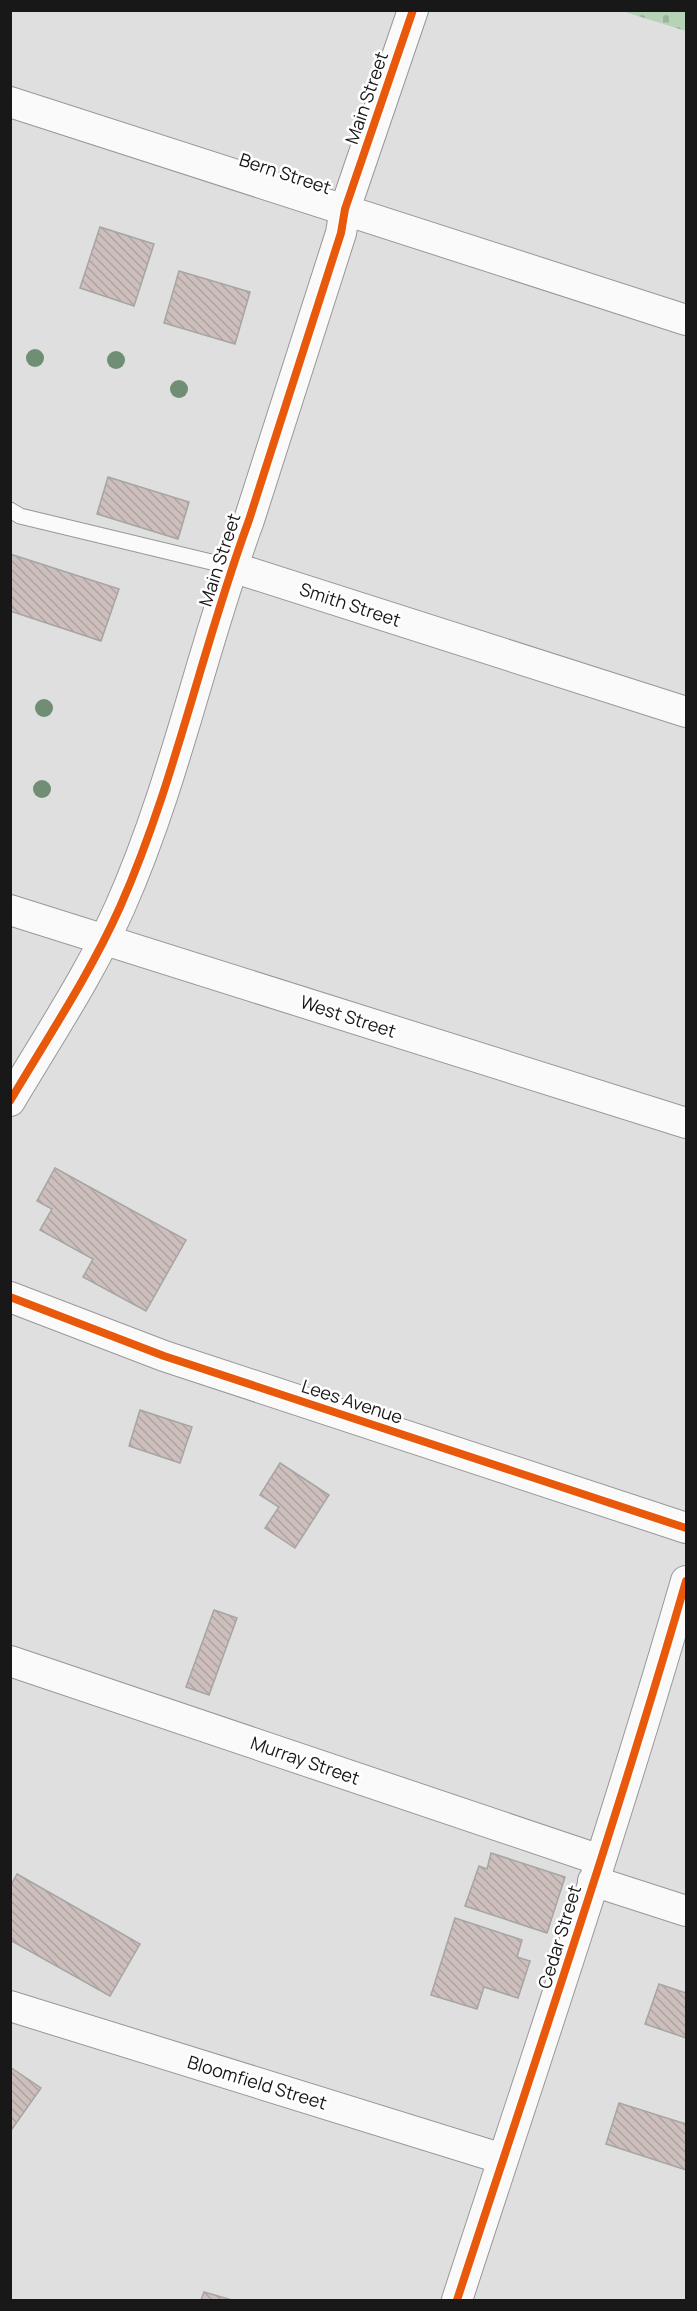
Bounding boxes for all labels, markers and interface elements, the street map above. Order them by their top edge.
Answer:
street label: Main Street [339,48,393,147]
street label: Bern Street [236,147,334,199]
street label: Main Street [193,510,245,609]
street label: Smith Street [297,576,404,632]
street label: West Street [297,989,399,1043]
street label: Lees Avenue [299,1373,406,1429]
street label: Murray Street [248,1730,363,1790]
street label: Cedar Street [532,1882,586,1991]
street label: Bloomfield Street [185,2049,330,2115]

